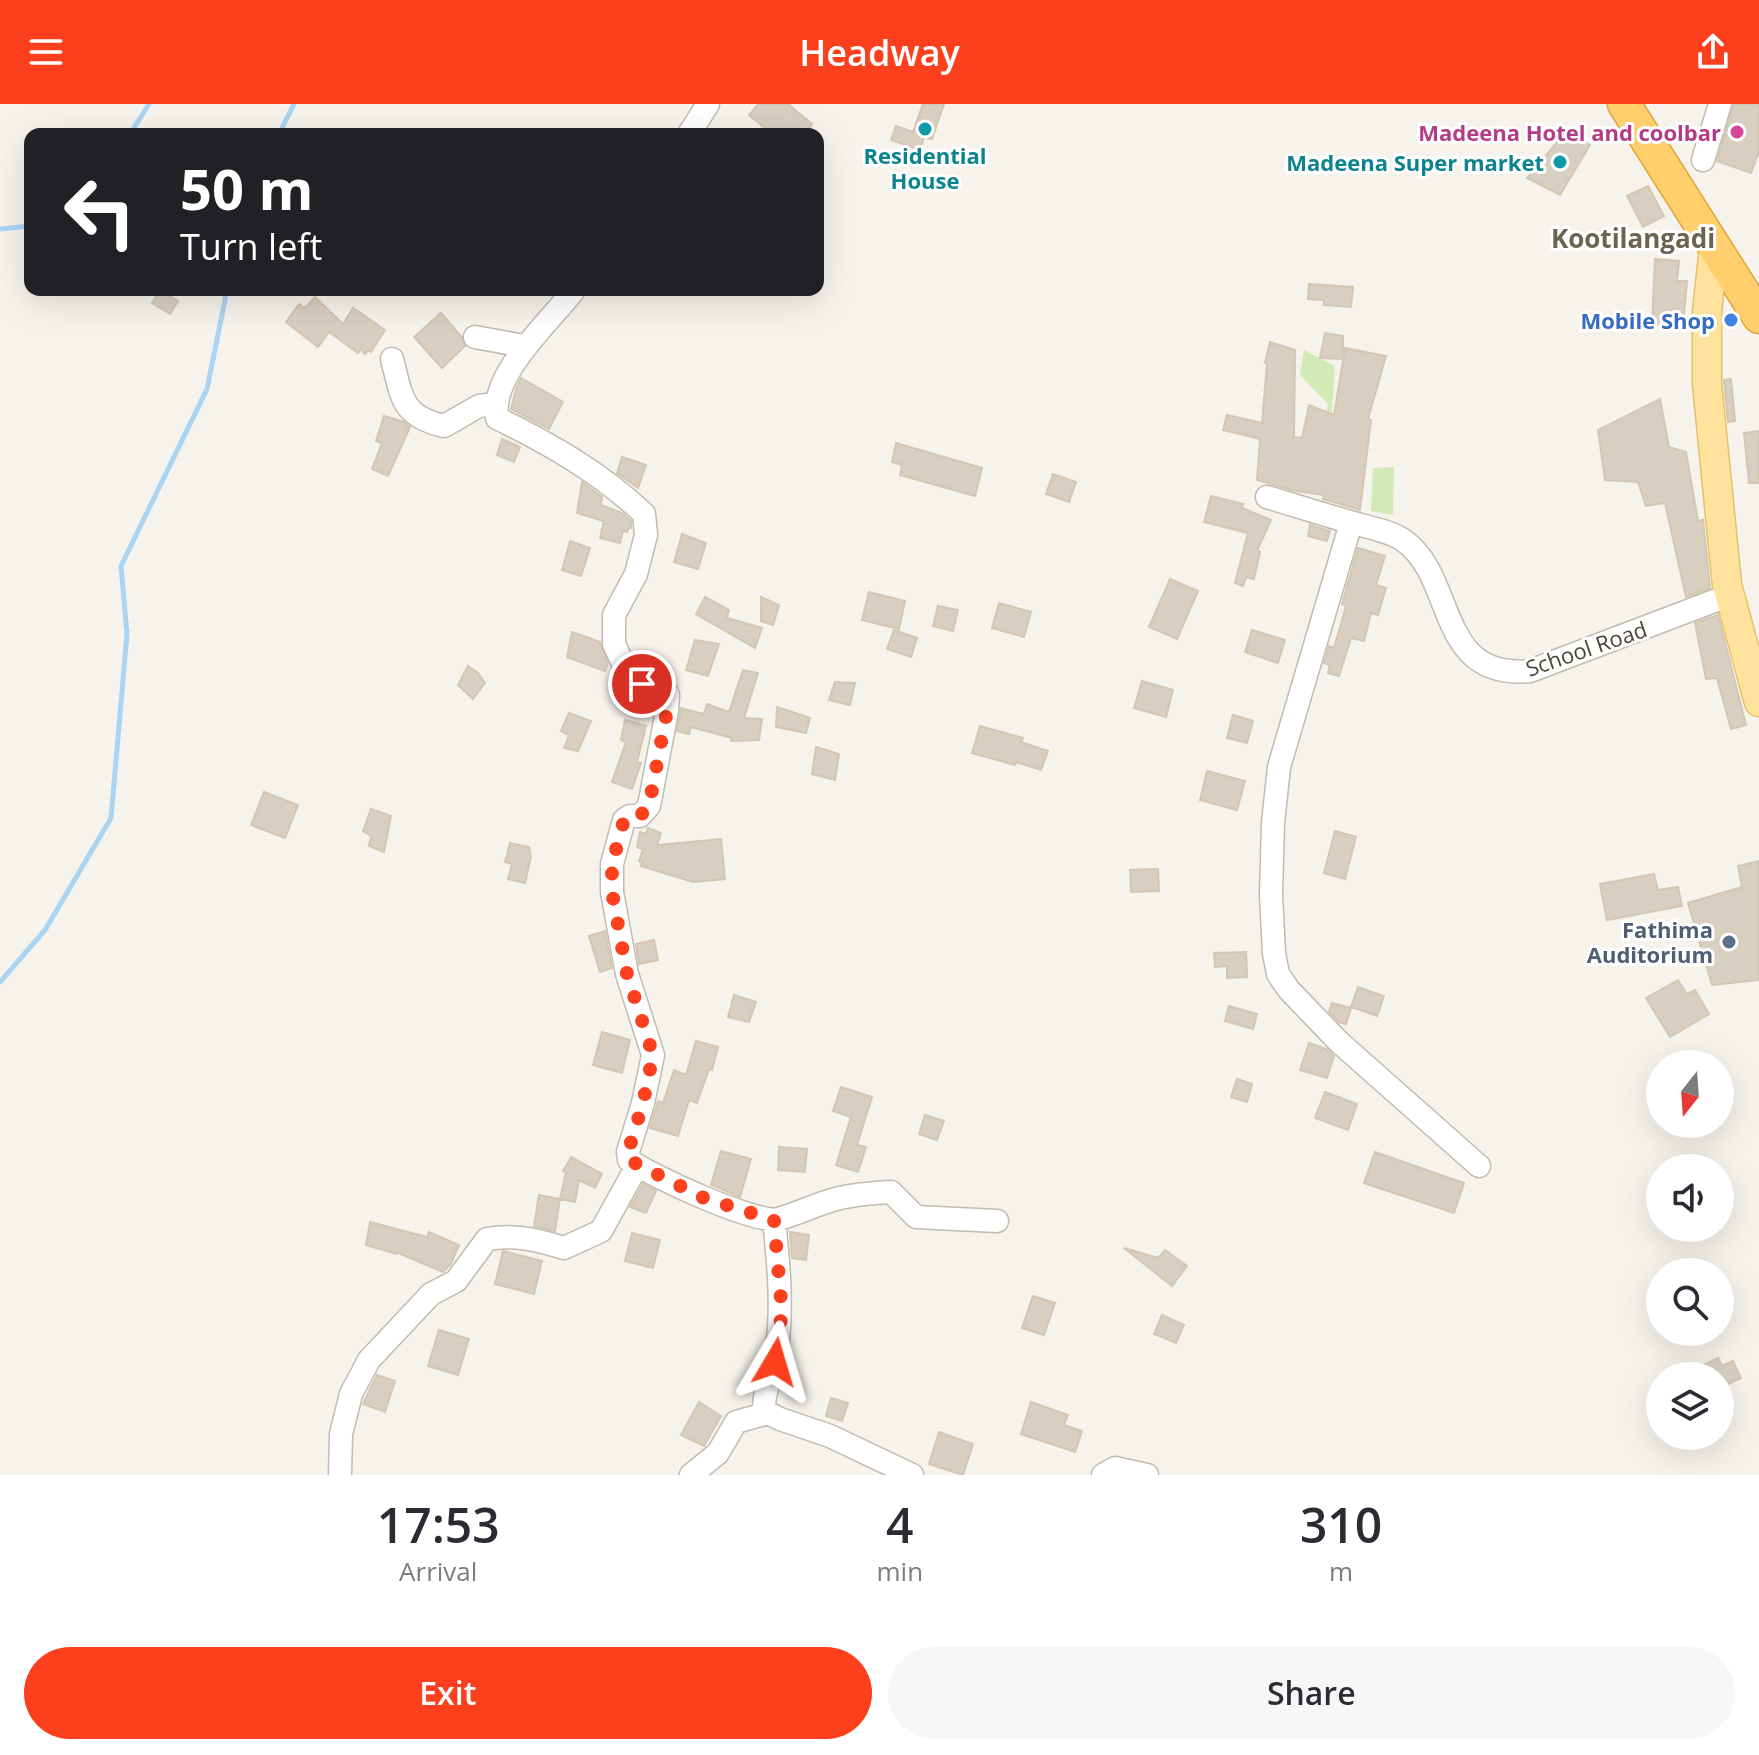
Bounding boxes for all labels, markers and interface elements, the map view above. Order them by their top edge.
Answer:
text: Headway [799,28,960,77]
icon: menu [24,30,68,74]
icon: share [1691,30,1735,74]
place label: Madeena Hotel and coolbar [1418,117,1721,147]
marker: Residential House [916,120,934,138]
marker: Madeena Hotel and coolbar [1728,123,1746,141]
place label: Residential House [864,140,986,195]
place label: Madeena Super market [1286,147,1544,177]
text: 50 m [180,150,314,226]
marker: Madeena Super market [1551,153,1569,171]
icon: left [48,160,152,264]
district label: Kootilangadi [1551,220,1715,256]
text: Turn left [180,222,322,271]
place label: Mobile Shop [1580,305,1715,335]
marker: Mobile Shop [1722,311,1740,329]
street label: School Road [1521,613,1651,683]
pin [608,650,676,718]
icon: arrive [620,662,664,706]
place label: Fathima Auditorium [1587,914,1713,969]
marker: Fathima Auditorium [1720,933,1738,951]
north arrow [1646,1050,1734,1138]
map controls [1646,1050,1734,1450]
button: sound [1646,1154,1734,1242]
button: search [1646,1258,1734,1346]
position arrow [733,1320,817,1404]
button: layers [1646,1362,1734,1450]
text: 17:53 [377,1492,500,1557]
text: 4 [886,1492,914,1557]
text: 310 [1300,1492,1382,1557]
text: Arrival [399,1553,477,1589]
text: min [877,1553,923,1589]
text: m [1329,1553,1353,1589]
button: Exit [24,1647,872,1739]
button: Share [888,1647,1735,1739]

